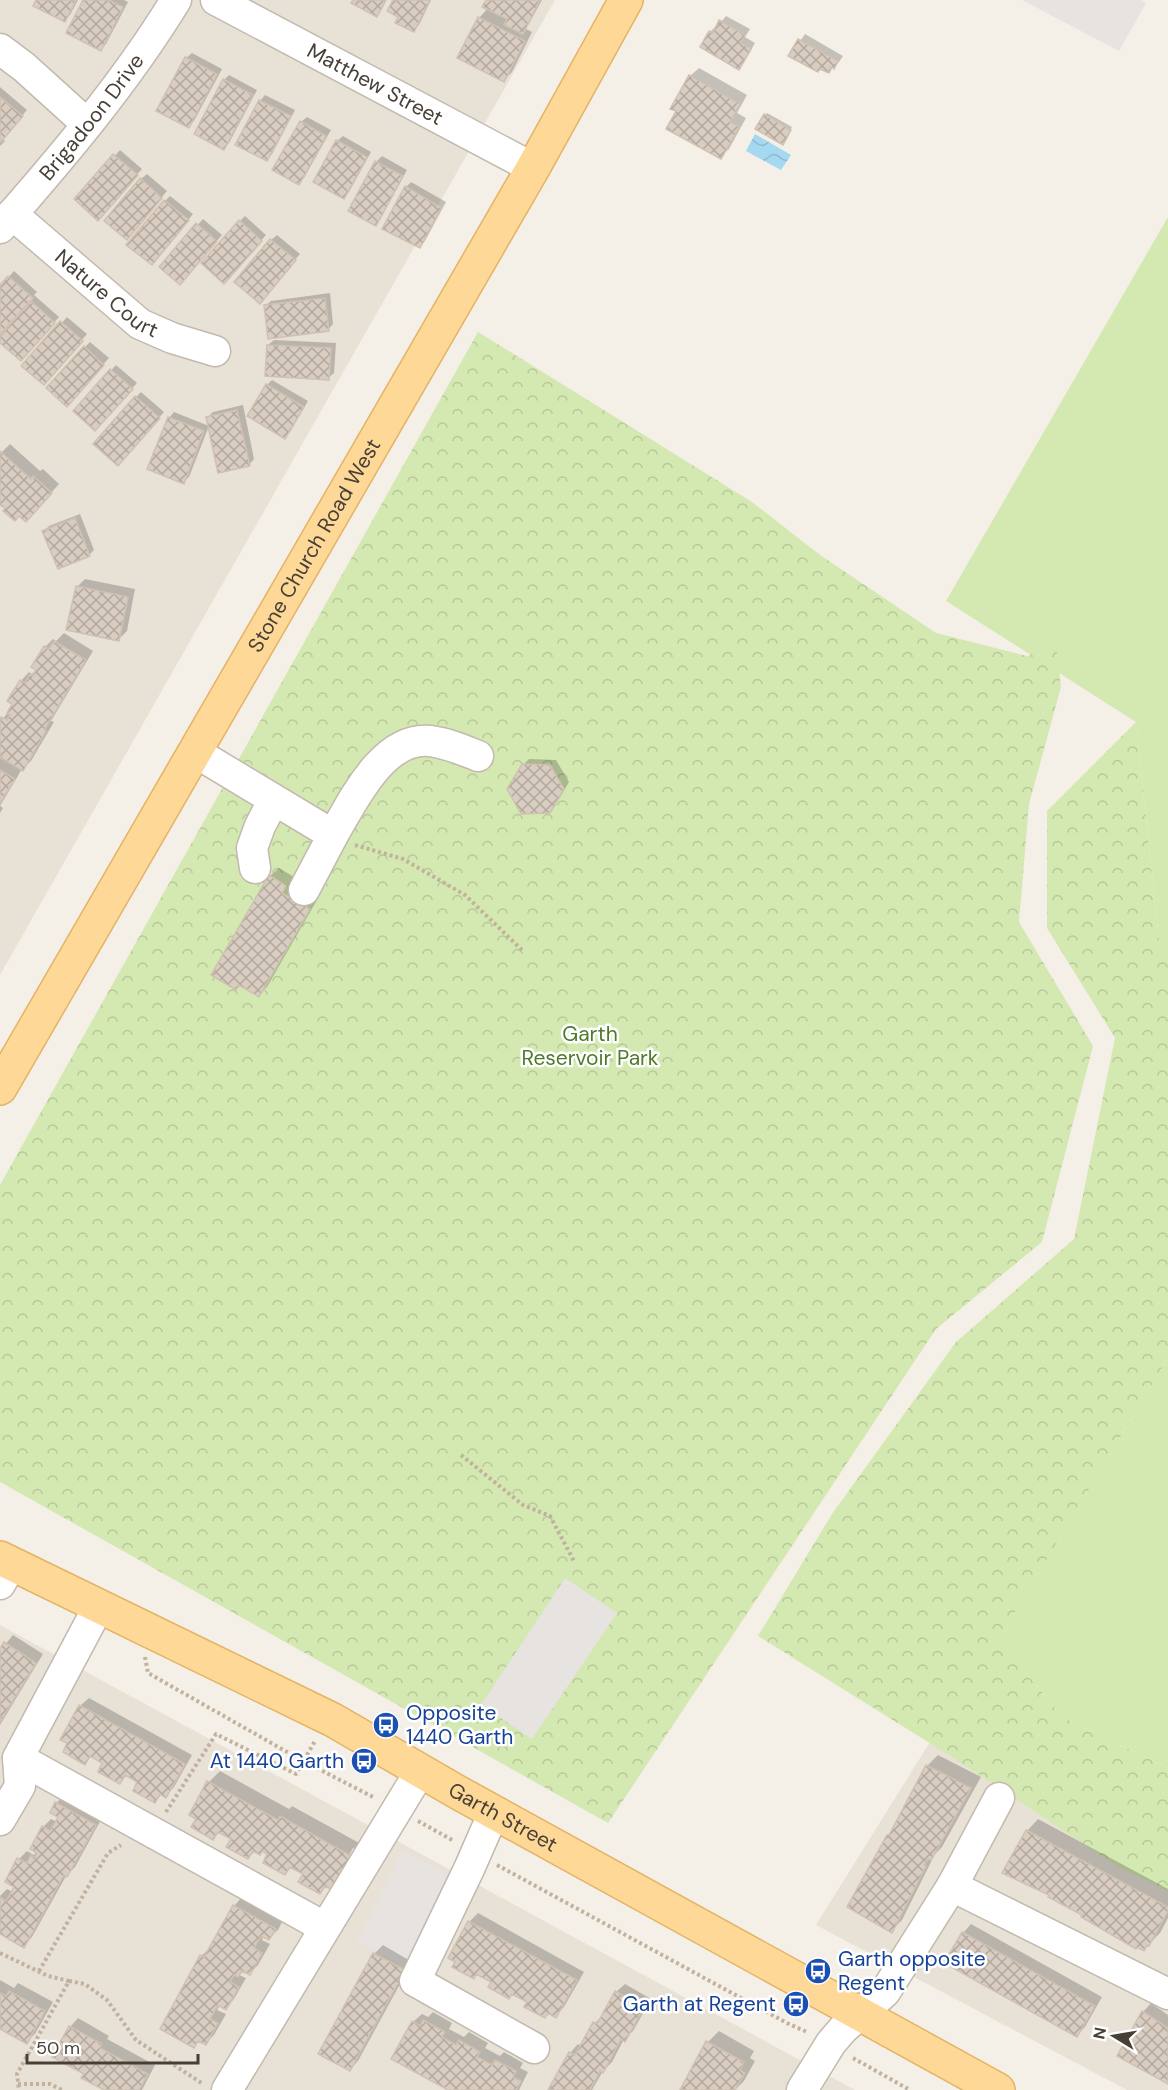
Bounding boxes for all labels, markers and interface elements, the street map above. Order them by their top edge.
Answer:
street label: Matthew Street [302,37,448,132]
street label: Brigadoon Drive [33,48,150,186]
street label: Nature Court [49,243,163,344]
street label: Stone Church Road West [241,434,387,657]
park label: Garth Reservoir Park [522,1020,659,1072]
place label: Opposite 1440 Garth [406,1699,513,1751]
bus stop icon: Opposite 1440 Garth [371,1710,401,1740]
bus stop icon: At 1440 Garth [349,1746,379,1776]
place label: At 1440 Garth [210,1747,344,1775]
street label: Garth Street [443,1776,562,1859]
place label: Garth opposite Regent [838,1945,986,1997]
bus stop icon: Garth opposite Regent [803,1956,833,1986]
bus stop icon: Garth at Regent [781,1989,811,2019]
place label: Garth at Regent [623,1990,776,2018]
north arrow [1084,2006,1144,2066]
text: N [1088,2026,1111,2041]
scale bar [27,2027,198,2065]
text: 50 m [36,2036,80,2060]

